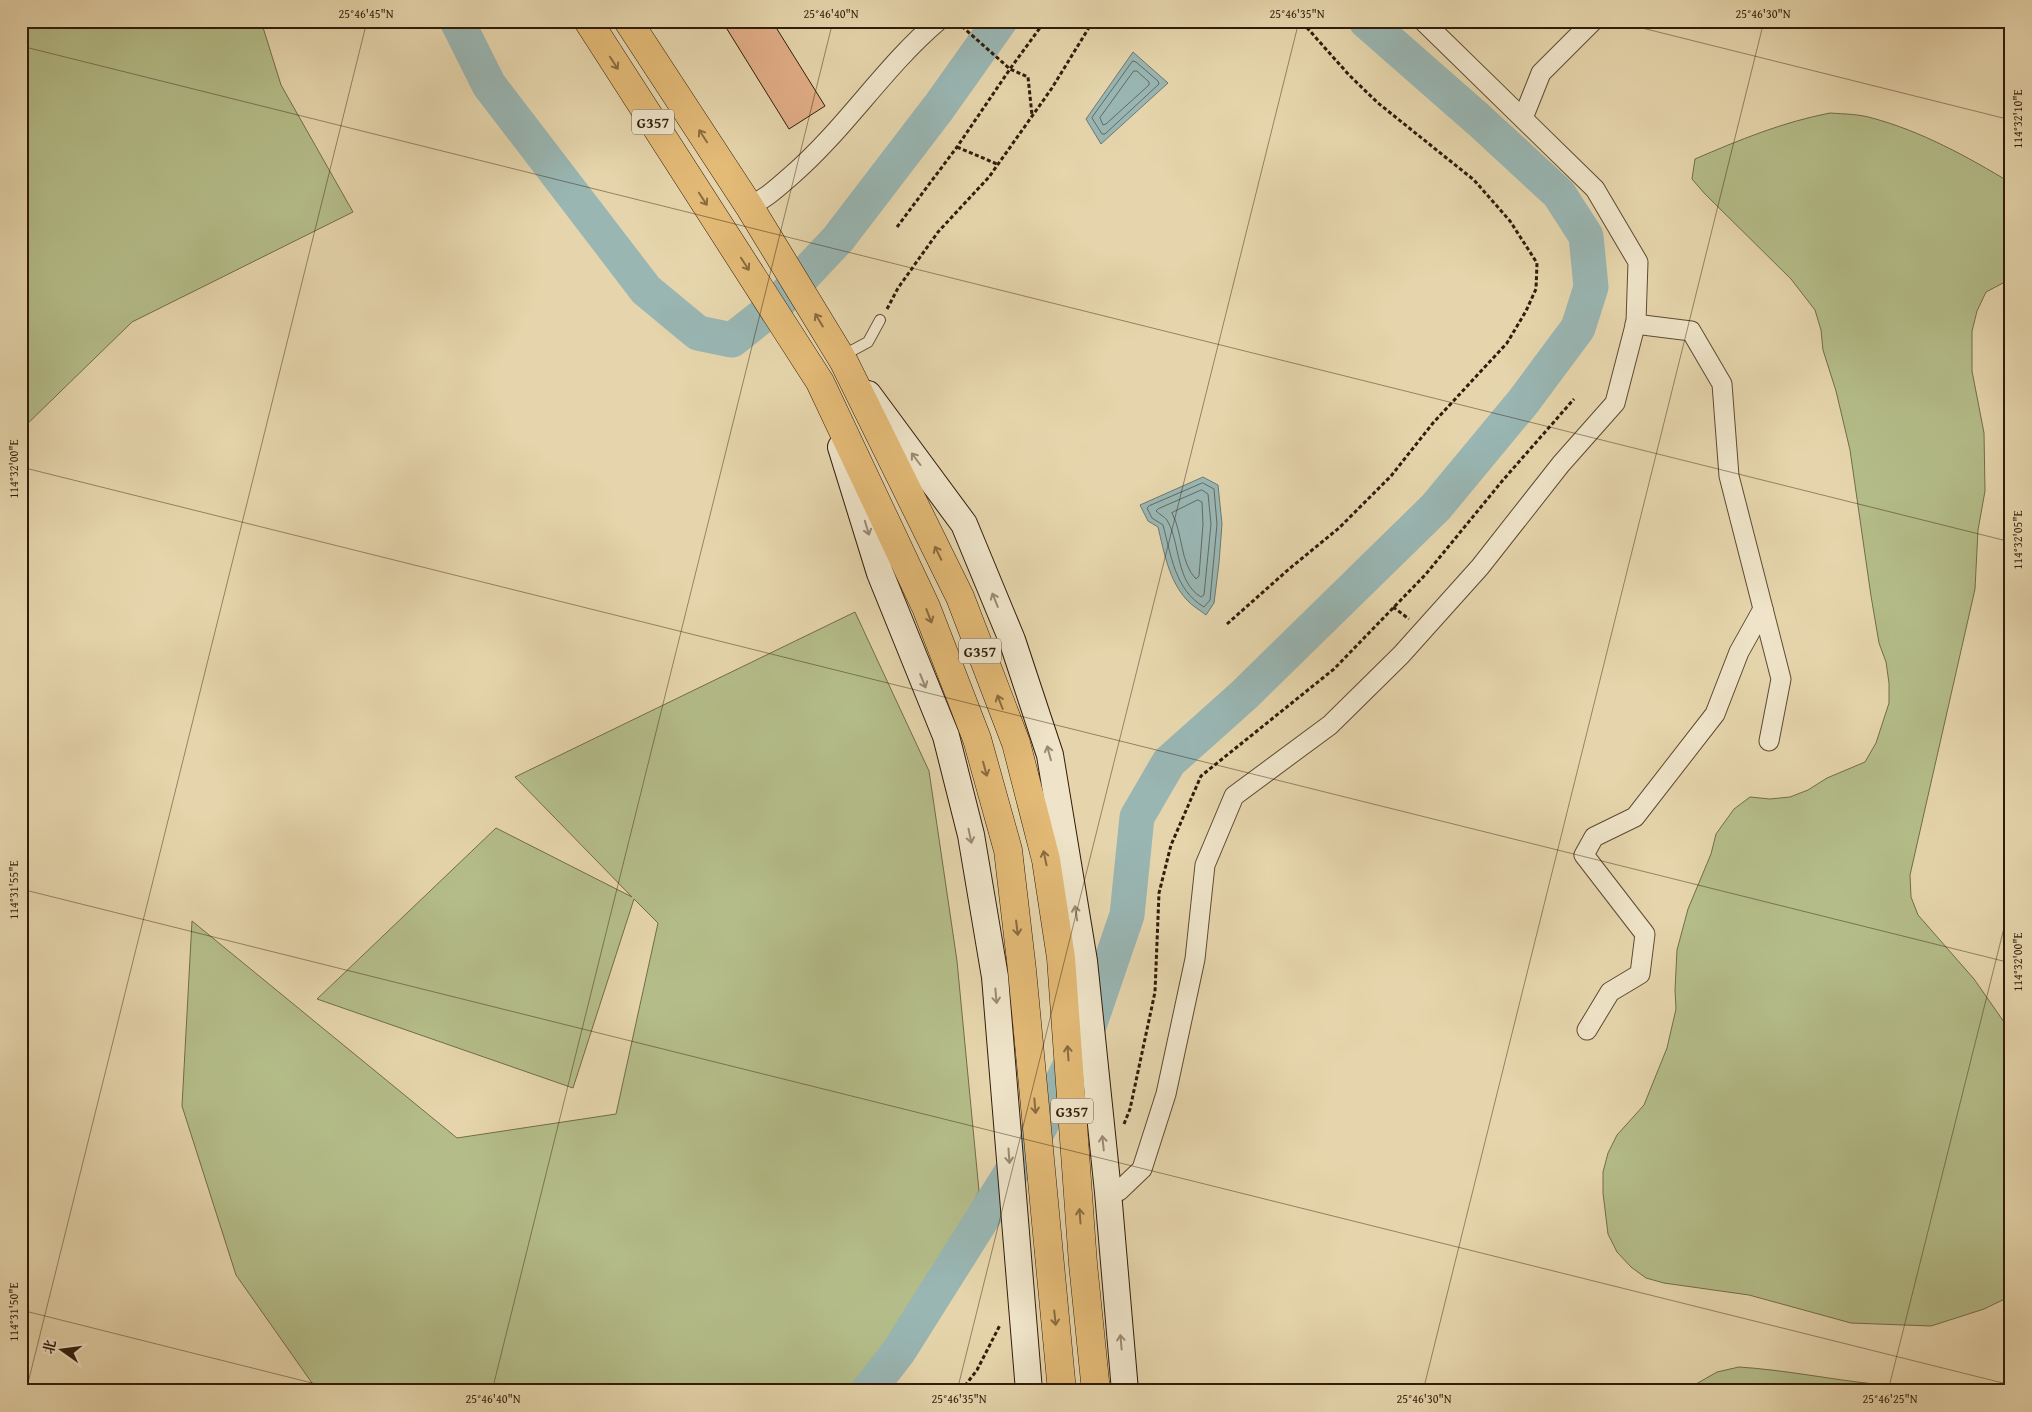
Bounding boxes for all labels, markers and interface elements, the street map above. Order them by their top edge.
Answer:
text: 25°46'45"N [338,5,394,22]
text: 25°46'40"N [803,5,859,22]
text: 25°46'35"N [1269,5,1325,22]
text: 25°46'30"N [1735,5,1791,22]
one-way arrow [609,55,619,69]
text: 114°32'10"E [2009,89,2026,149]
road number: G357 [632,110,674,134]
one-way arrow [698,130,708,144]
one-way arrow [697,192,708,206]
one-way arrow [740,257,750,271]
one-way arrow [813,314,823,328]
text: 114°32'00"E [5,439,22,499]
one-way arrow [911,452,921,466]
text: 114°32'05"E [2009,510,2026,570]
one-way arrow [862,520,872,536]
one-way arrow [932,545,942,560]
one-way arrow [990,593,999,608]
one-way arrow [926,609,935,624]
road number: G357 [959,638,1001,664]
one-way arrow [920,673,929,688]
one-way arrow [995,695,1004,711]
one-way arrow [1044,745,1053,761]
one-way arrow [981,760,991,776]
one-way arrow [966,827,976,843]
one-way arrow [1040,851,1049,867]
text: 114°31'55"E [5,860,22,920]
one-way arrow [1071,905,1081,921]
one-way arrow [1012,919,1022,935]
text: 114°32'00"E [2009,932,2026,992]
one-way arrow [992,988,1001,1004]
one-way arrow [1064,1046,1073,1062]
one-way arrow [1030,1098,1039,1114]
road number: G357 [1051,1098,1093,1124]
one-way arrow [1098,1136,1108,1152]
one-way arrow [1004,1148,1014,1164]
one-way arrow [1075,1208,1084,1224]
text: 114°31'50"E [5,1282,22,1342]
one-way arrow [1050,1309,1059,1325]
north arrow [38,1324,88,1374]
one-way arrow [1116,1334,1125,1350]
text: 北 [38,1338,61,1356]
text: 25°46'40"N [465,1390,521,1407]
text: 25°46'35"N [931,1390,987,1407]
text: 25°46'30"N [1396,1390,1452,1407]
text: 25°46'25"N [1862,1390,1918,1407]

